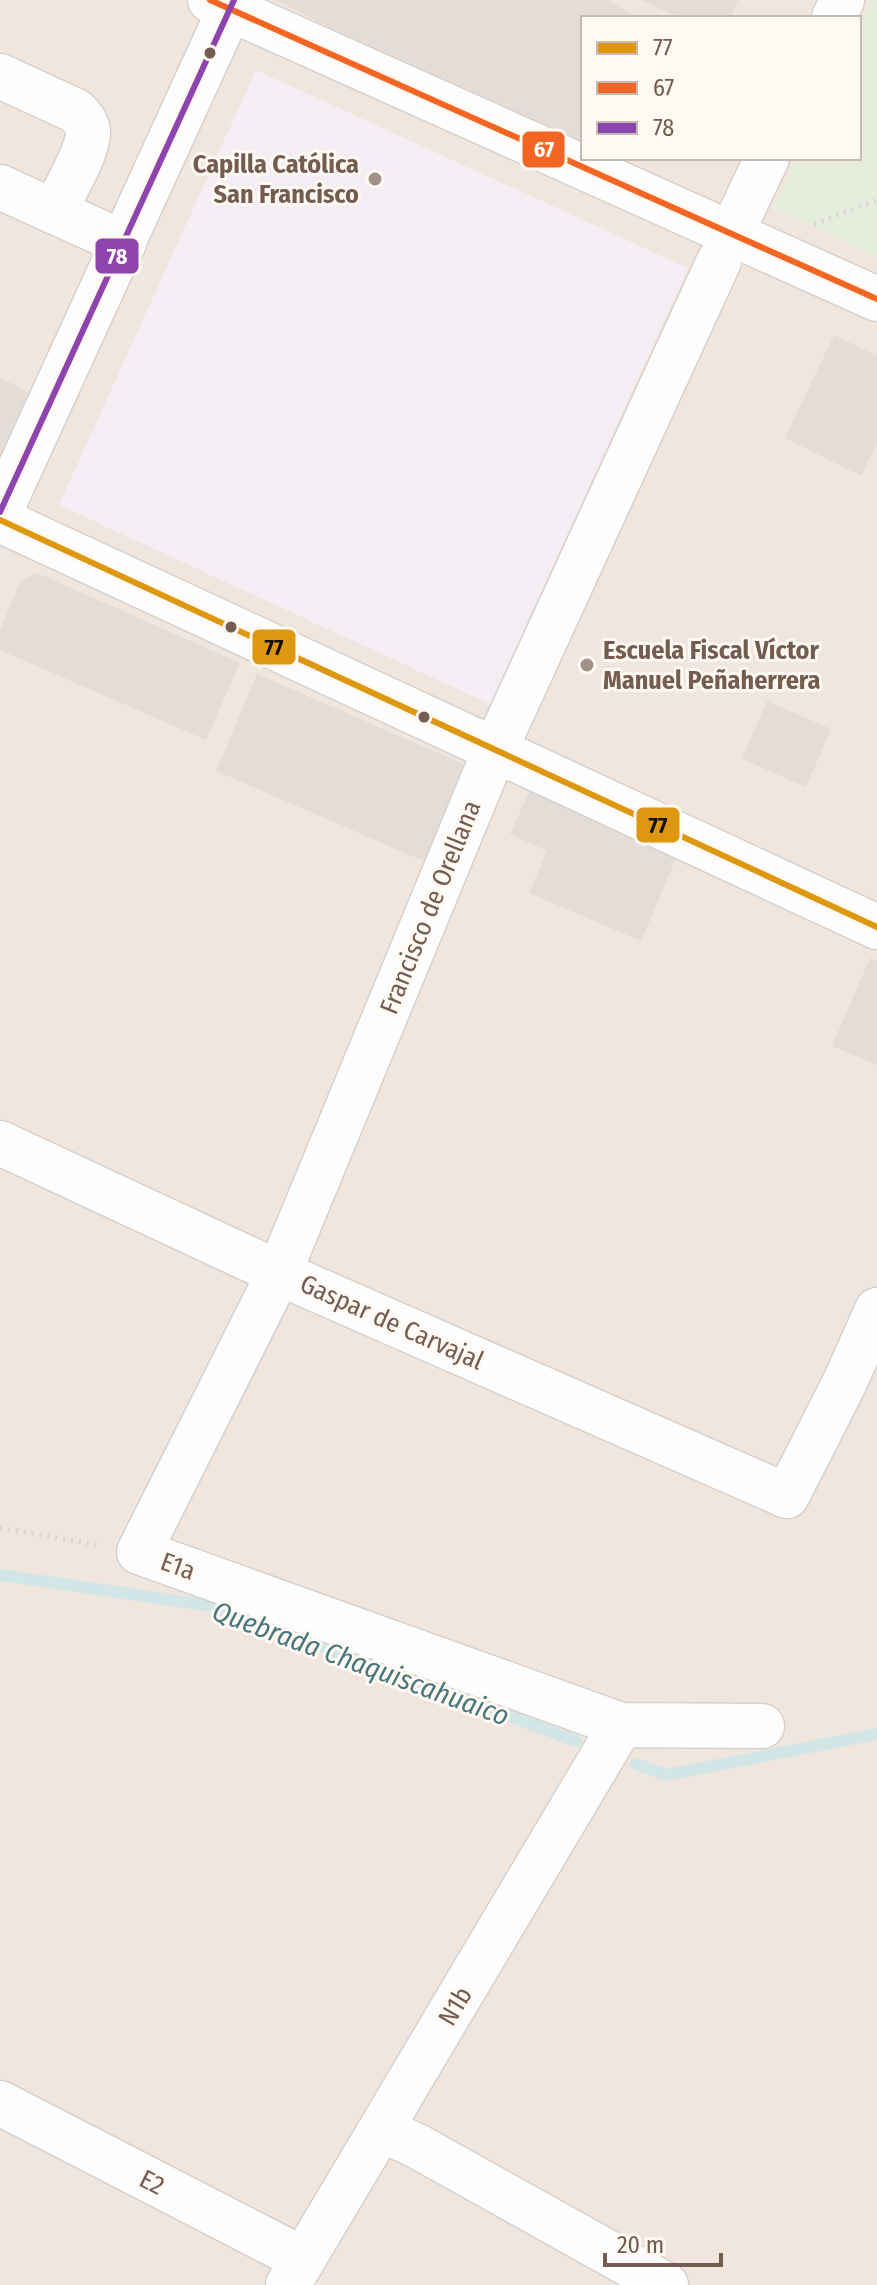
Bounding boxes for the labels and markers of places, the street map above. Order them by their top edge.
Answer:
unlabelled marker [202,45,218,61]
place label: Capilla Católica San Francisco [193,149,359,210]
marker: Capilla Católica San Francisco [366,170,384,188]
unlabelled marker [223,619,239,635]
place label: Escuela Fiscal Víctor Manuel Peñaherrera [603,635,821,696]
marker: Escuela Fiscal Víctor Manuel Peñaherrera [578,656,596,674]
unlabelled marker [416,709,432,725]

